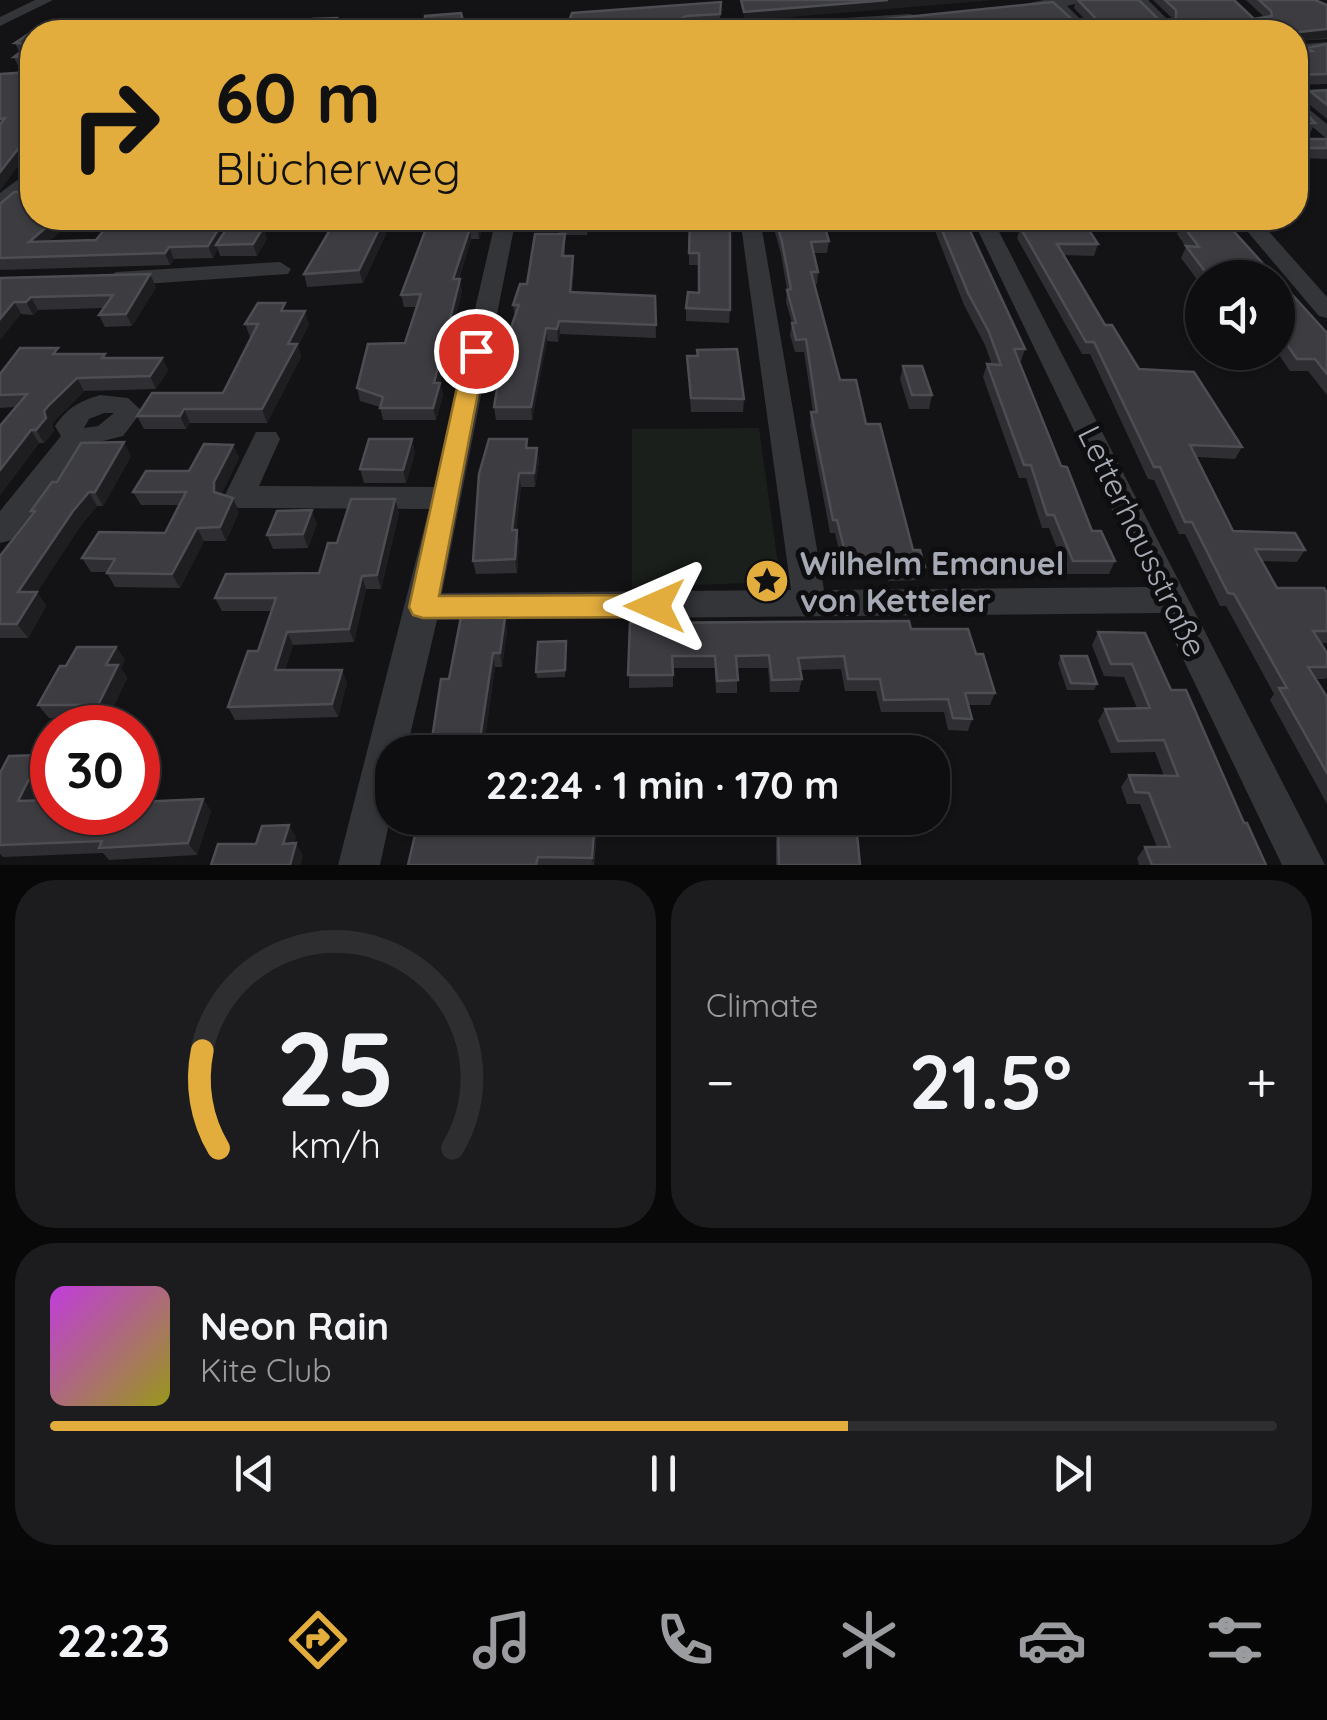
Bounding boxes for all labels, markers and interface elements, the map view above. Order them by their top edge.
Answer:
text: 60 m [215,53,381,141]
icon: right [50,60,180,190]
text: Blücherweg [215,140,461,196]
map controls [1185,260,1295,370]
button: sound [1185,260,1295,370]
pin [434,309,519,394]
icon: arrive [449,324,504,379]
street label: Letterhausstraße [1070,419,1216,663]
place label: Wilhelm Emanuel von Ketteler [800,543,1064,620]
position arrow [603,554,707,658]
place icon: Wilhelm Emanuel von Ketteler [744,558,790,604]
speed limit sign: 30 [30,705,160,835]
text: 22:24 · 1 min · 170 m [486,761,839,809]
text: Climate [706,985,818,1025]
text: 25 [276,1002,395,1132]
text: 21.5° [909,1034,1072,1128]
text: − [706,1047,735,1116]
text: + [1246,1047,1277,1116]
text: km/h [290,1122,381,1167]
text: Neon Rain [200,1302,389,1350]
text: Kite Club [200,1350,332,1390]
icon: previous [227,1446,282,1501]
icon: pause [636,1446,691,1501]
icon: next [1045,1446,1100,1501]
icon: directions [283,1605,353,1675]
icon: music [467,1605,537,1675]
icon: phone [650,1605,720,1675]
icon: climate [834,1605,904,1675]
icon: car [1017,1605,1087,1675]
icon: filters [1200,1605,1270,1675]
text: 22:23 [57,1612,170,1668]

